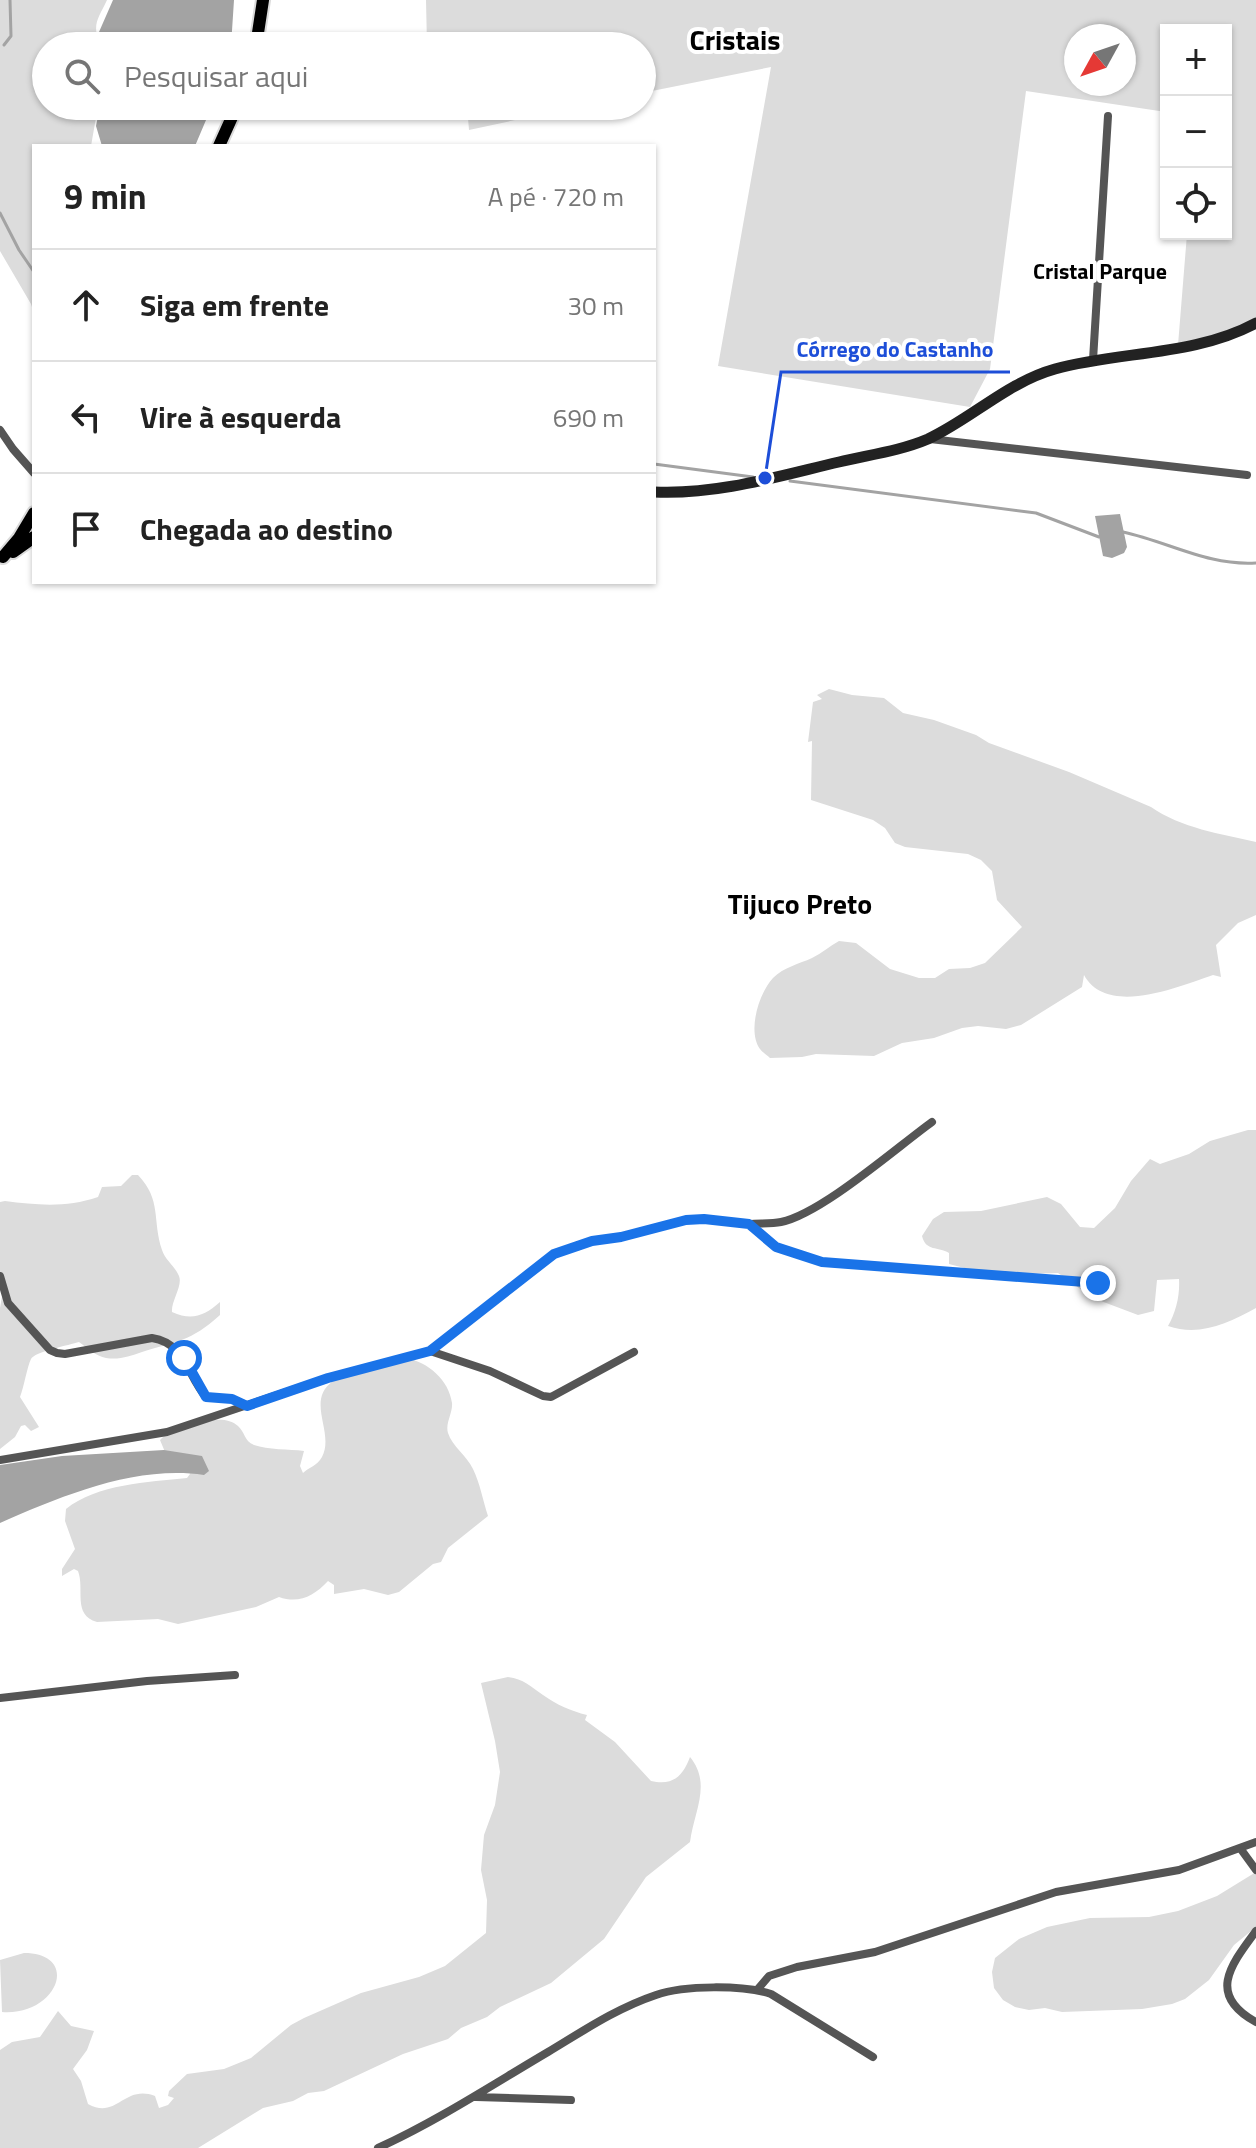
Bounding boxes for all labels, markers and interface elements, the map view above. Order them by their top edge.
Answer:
district label: Cristais [689,18,781,61]
north arrow [1064,24,1136,96]
map controls [1160,24,1232,240]
button: + [1160,24,1232,96]
search box [32,32,656,120]
text: Pesquisar aqui [124,53,308,99]
icon: search [60,54,104,98]
button: − [1160,96,1232,168]
button: locate [1160,168,1232,240]
text: 9 min [64,170,147,222]
text: A pé · 720 m [488,177,624,216]
district label: Cristal Parque [1033,254,1167,288]
text: Siga em frente [140,282,329,328]
icon: ahead [64,283,108,327]
text: 30 m [567,286,624,325]
callout: Córrego do Castanho [781,326,1010,372]
text: Córrego do Castanho [797,332,993,366]
text: Vire à esquerda [140,394,341,440]
icon: left [64,395,108,439]
text: 690 m [553,398,624,437]
text: Chegada ao destino [140,506,393,552]
icon: arrive [64,507,108,551]
district label: Tijuco Preto [728,882,872,925]
route end [1080,1265,1116,1301]
route start [166,1340,202,1376]

